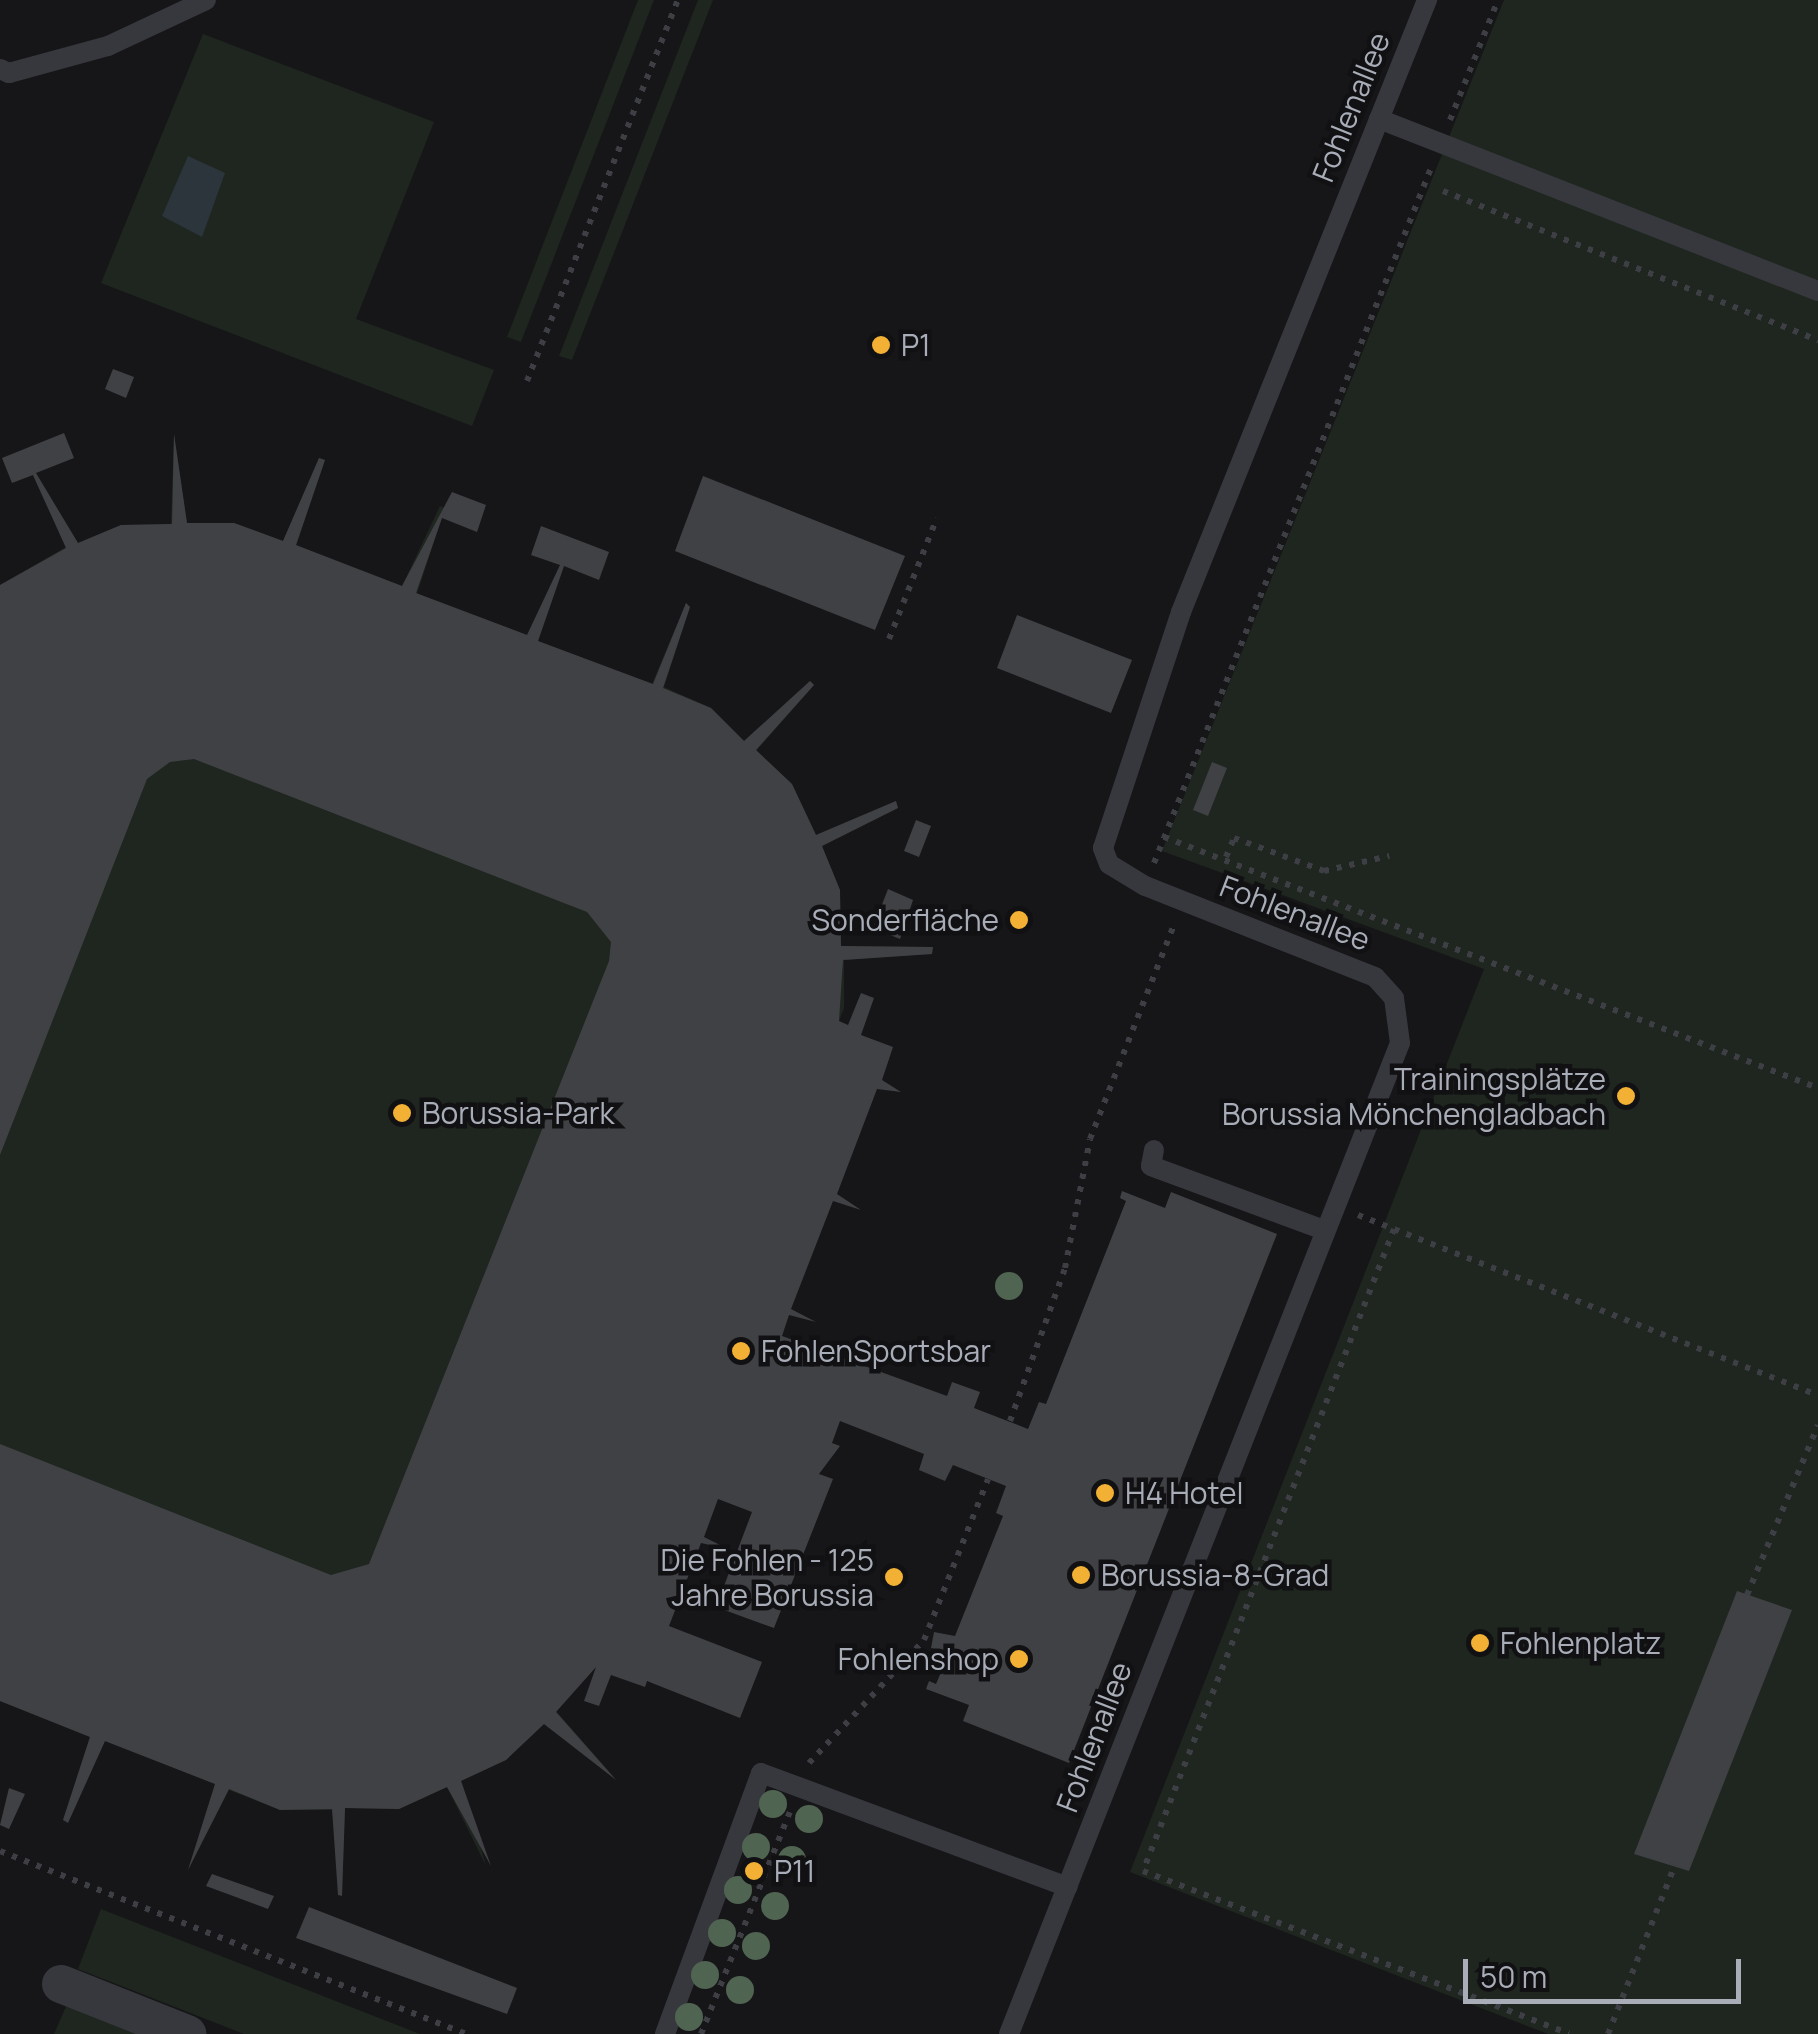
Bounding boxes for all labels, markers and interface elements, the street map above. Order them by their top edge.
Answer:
street label: Fohlenallee [1305,27,1397,187]
place label: P1 [901,327,931,363]
marker: P1 [870,334,892,356]
street label: Fohlenallee [1215,868,1375,958]
place label: Sonderfläche [812,902,999,938]
marker: Sonderfläche [1008,909,1030,931]
place label: Trainingsplätze Borussia Mönchengladbach [1222,1061,1606,1132]
marker: Trainingsplätze Borussia Mönchengladbach [1615,1085,1637,1107]
place label: Borussia-Park [422,1095,614,1131]
marker: Borussia-Park [391,1102,413,1124]
place label: FohlenSportsbar [761,1333,991,1369]
marker: FohlenSportsbar [730,1340,752,1362]
place label: H4 Hotel [1125,1475,1243,1511]
marker: H4 Hotel [1094,1482,1116,1504]
place label: Die Fohlen - 125 Jahre Borussia [660,1542,874,1612]
place label: Borussia-8-Grad [1101,1557,1329,1593]
marker: Borussia-8-Grad [1070,1564,1092,1586]
marker: Die Fohlen - 125 Jahre Borussia [883,1566,905,1588]
place label: Fohlenplatz [1500,1625,1661,1661]
marker: Fohlenplatz [1469,1632,1491,1654]
place label: Fohlenshop [838,1641,999,1677]
marker: Fohlenshop [1008,1648,1030,1670]
street label: Fohlenallee [1049,1657,1139,1817]
place label: P11 [774,1853,816,1889]
marker: P11 [743,1860,765,1882]
scale bar [1468,1939,1746,2001]
text: 50 m [1480,1956,1547,1997]

